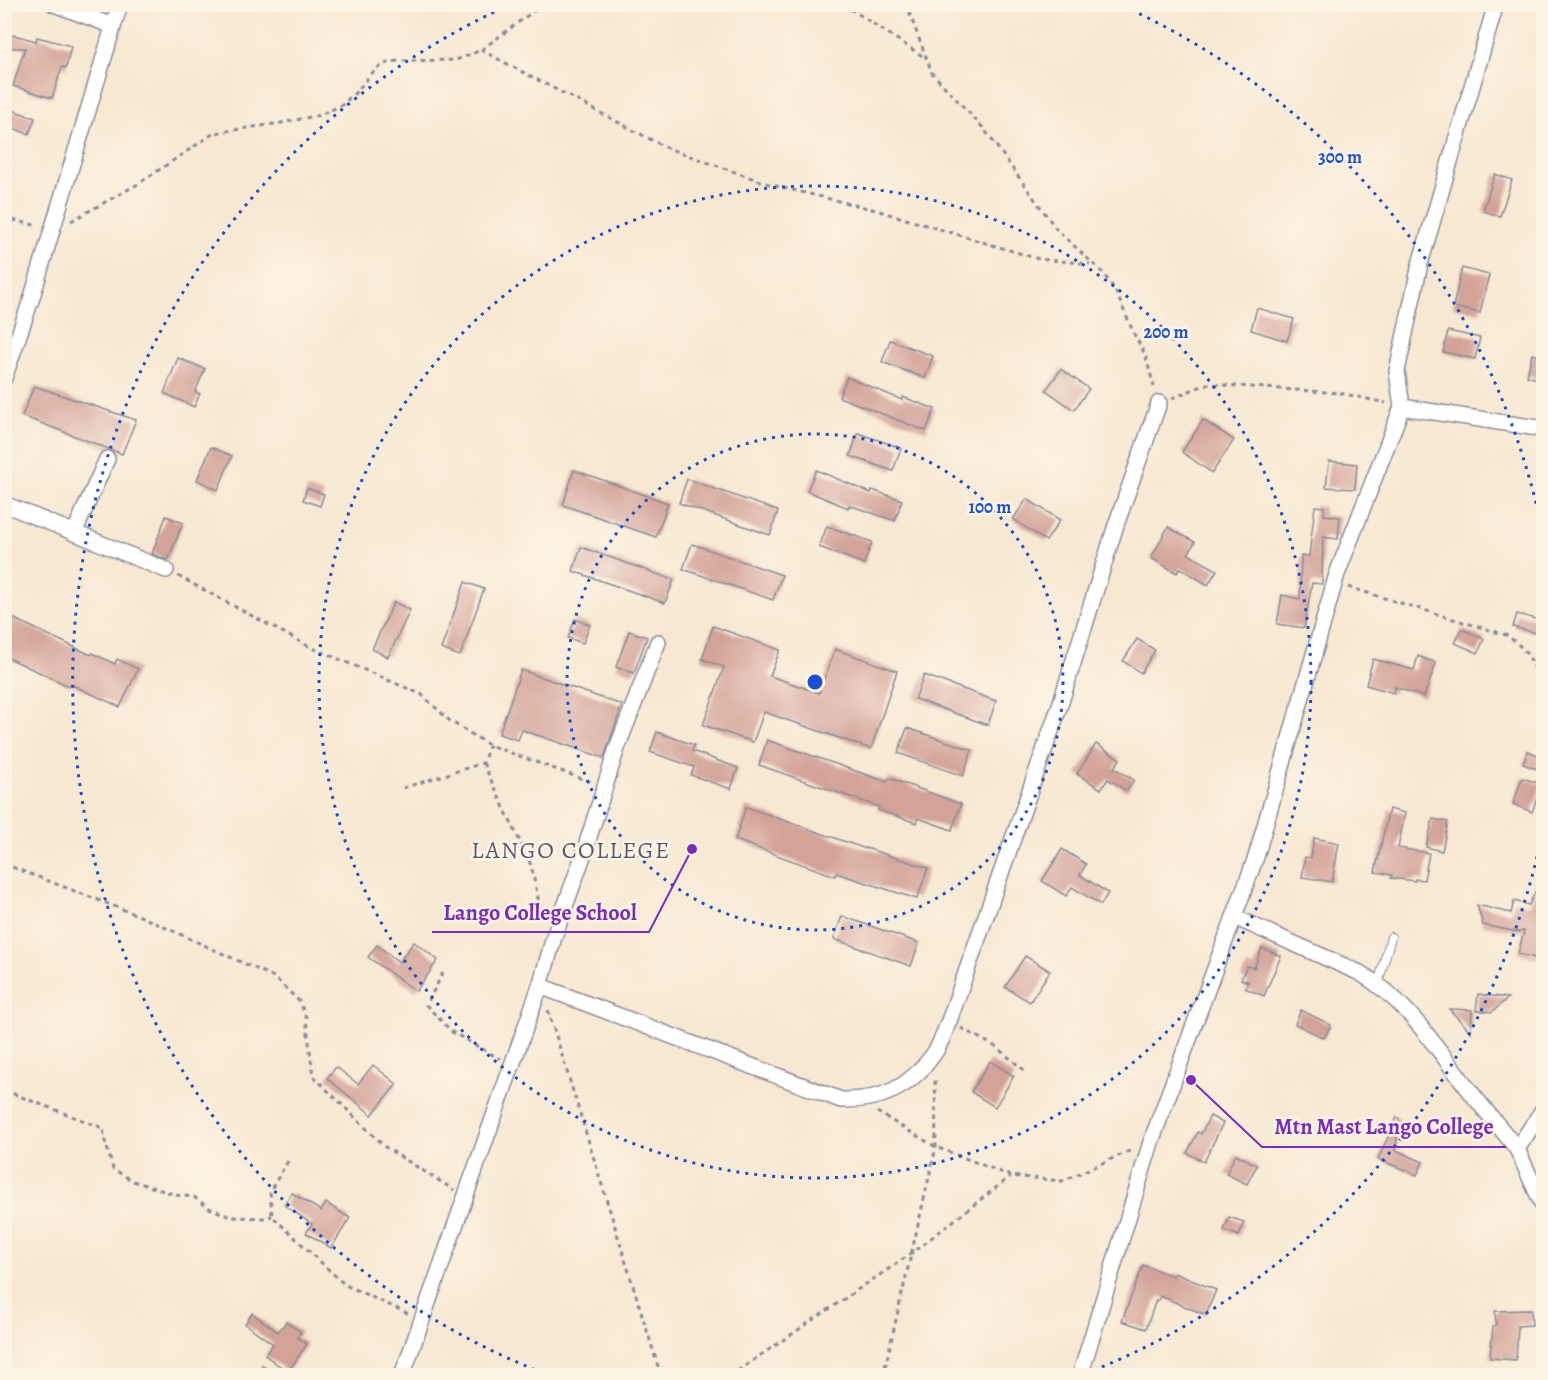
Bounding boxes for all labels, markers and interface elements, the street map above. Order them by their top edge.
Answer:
text: 300 m [1318,145,1362,169]
text: 200 m [1143,320,1189,344]
text: 100 m [969,495,1011,519]
centre of rings [805,672,825,692]
district label: LANGO COLLEGE [471,834,671,866]
callout: Lango College School [432,892,649,932]
text: Lango College School [443,898,637,928]
callout: Mtn Mast Lango College [1262,1107,1506,1147]
text: Mtn Mast Lango College [1274,1112,1494,1142]

